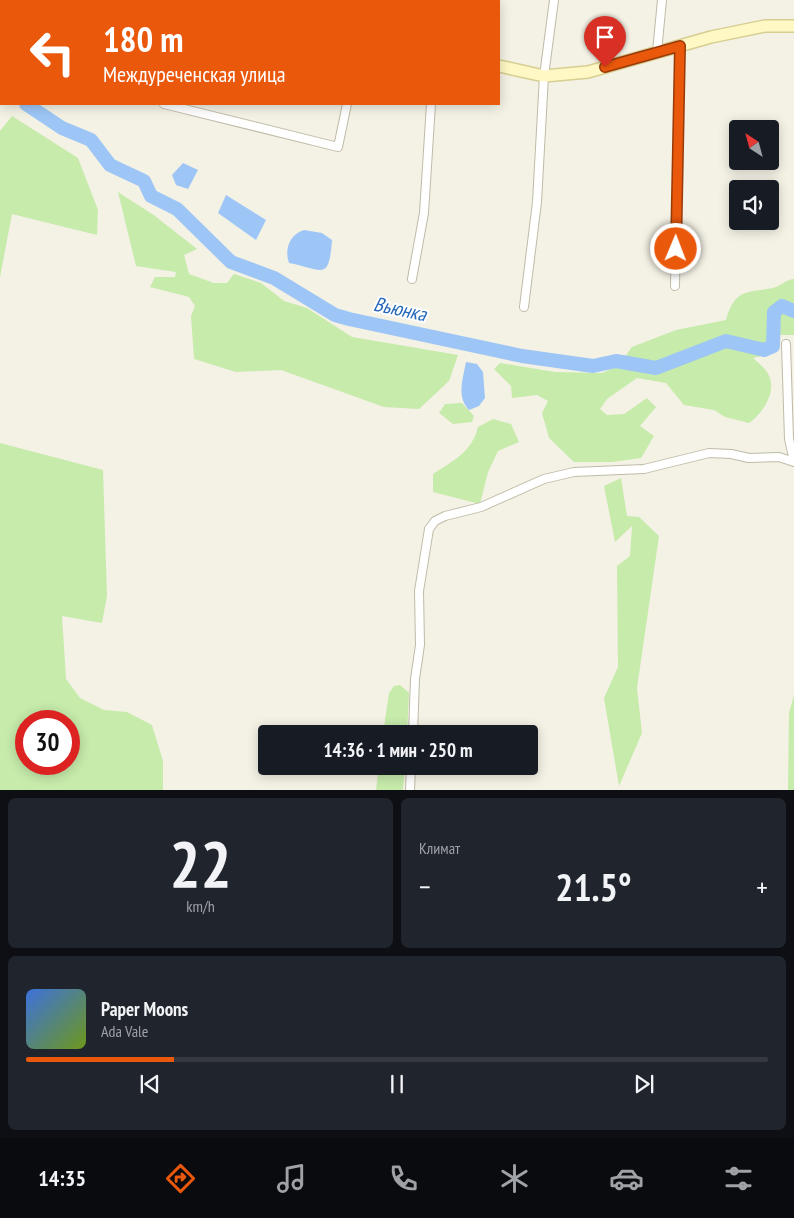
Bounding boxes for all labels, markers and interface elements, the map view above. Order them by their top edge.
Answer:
text: 180 m [103,16,184,62]
pin [584,16,626,67]
icon: left [20,20,85,85]
icon: arrive [591,23,619,51]
text: Междуреченская улица [103,60,285,88]
north arrow [729,120,779,170]
map controls [729,120,779,230]
button: sound [729,180,779,230]
position arrow [649,222,701,274]
water label: Вьюнка [371,291,430,327]
speed limit sign: 30 [15,710,80,775]
text: 14:36 · 1 мин · 250 m [324,738,472,762]
text: 22 [169,821,232,905]
text: Климат [419,838,460,858]
text: 21.5° [555,862,632,911]
text: − [419,868,431,905]
text: + [756,868,768,905]
text: km/h [186,896,215,916]
text: Paper Moons [101,997,188,1021]
text: Ada Vale [101,1021,148,1041]
icon: previous [136,1070,164,1098]
icon: pause [383,1070,411,1098]
icon: next [630,1070,658,1098]
icon: directions [163,1161,198,1196]
icon: music [274,1161,309,1196]
icon: phone [386,1161,421,1196]
icon: climate [497,1161,532,1196]
icon: car [609,1161,644,1196]
icon: filters [721,1161,756,1196]
text: 14:35 [38,1164,86,1192]

